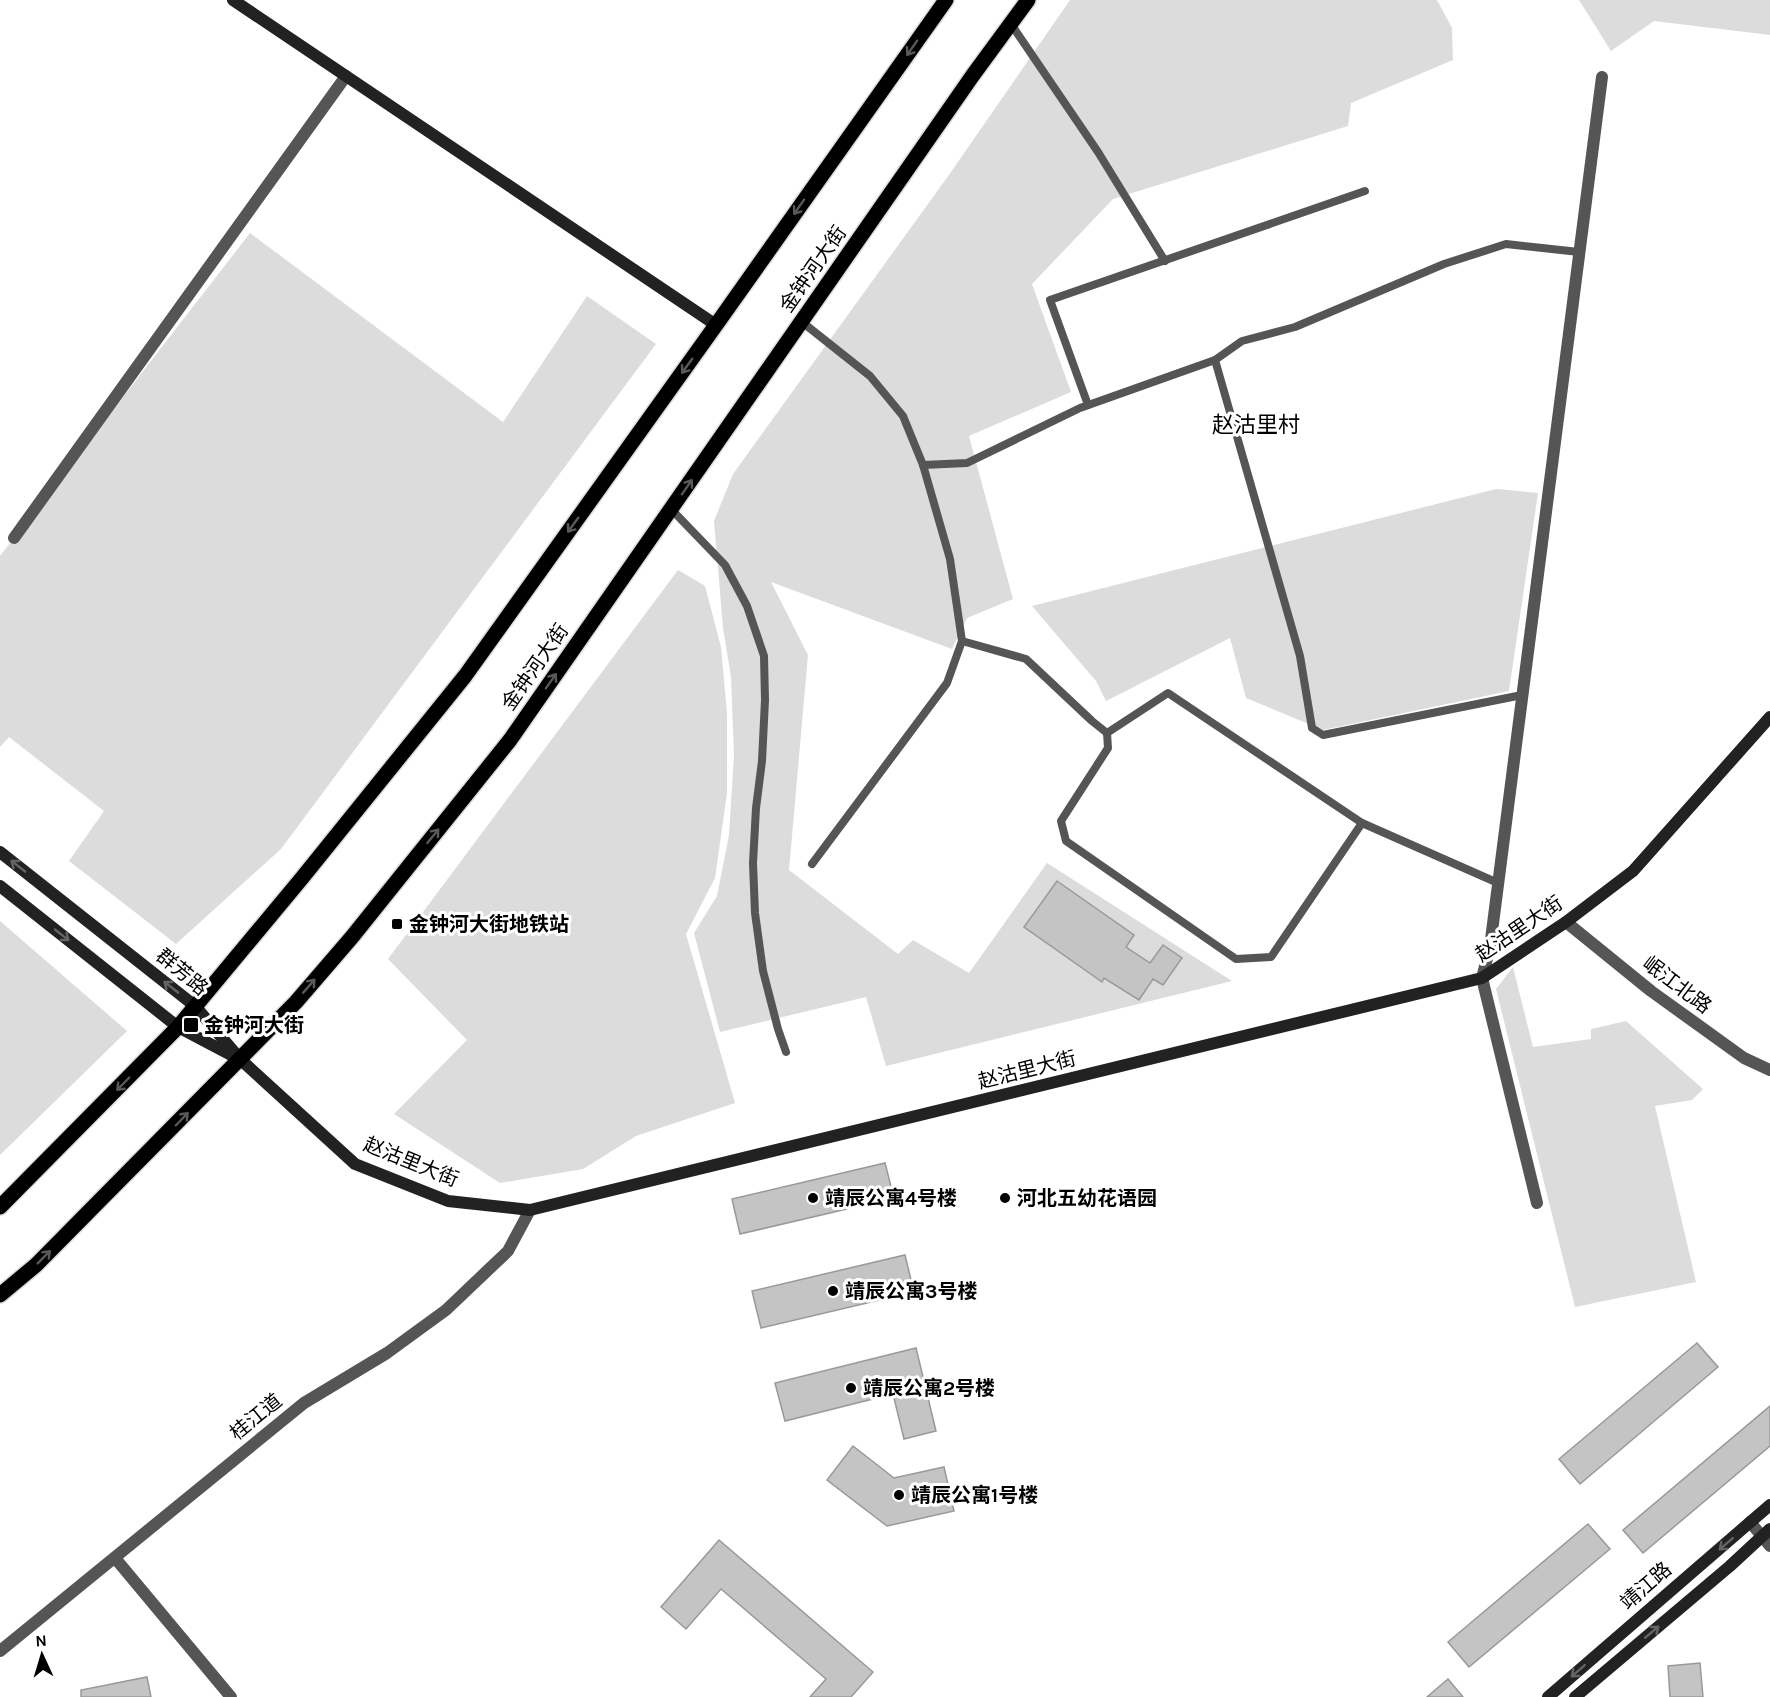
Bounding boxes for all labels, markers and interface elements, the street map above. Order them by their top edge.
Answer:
one-way arrow [906,39,918,55]
one-way arrow [793,199,806,215]
street label: 金钟河大街 [775,221,851,317]
one-way arrow [681,358,693,374]
district label: 赵沽里村 [1212,412,1300,438]
one-way arrow [681,479,693,495]
one-way arrow [567,516,579,532]
street label: 金钟河大街 [497,619,573,715]
one-way arrow [545,673,557,689]
one-way arrow [426,828,439,844]
one-way arrow [10,859,26,872]
street label: 赵沽里大街 [1471,892,1567,966]
place label: 金钟河大街地铁站 [409,913,569,936]
marker: 金钟河大街地铁站 [390,917,404,931]
one-way arrow [54,929,70,942]
street label: 群芳路 [152,944,212,1000]
street label: 岷江北路 [1638,952,1716,1018]
one-way arrow [303,978,316,994]
one-way arrow [163,980,179,993]
place label: 金钟河大街 [204,1014,304,1037]
marker: 金钟河大街 [182,1016,200,1034]
street label: 赵沽里大街 [976,1047,1078,1093]
one-way arrow [116,1076,130,1091]
one-way arrow [174,1111,189,1126]
street label: 赵沽里大街 [360,1133,462,1191]
place label: 靖辰公寓4号楼 [825,1187,957,1210]
place label: 河北五幼花语园 [1017,1187,1157,1210]
marker: 靖辰公寓4号楼 [806,1191,820,1205]
marker: 河北五幼花语园 [998,1191,1012,1205]
one-way arrow [37,1249,52,1264]
place label: 靖辰公寓3号楼 [845,1280,977,1303]
marker: 靖辰公寓3号楼 [826,1284,840,1298]
place label: 靖辰公寓2号楼 [863,1377,995,1400]
marker: 靖辰公寓2号楼 [844,1381,858,1395]
street label: 桂江道 [225,1389,287,1445]
place label: 靖辰公寓1号楼 [911,1484,1038,1507]
marker: 靖辰公寓1号楼 [892,1488,906,1502]
one-way arrow [1718,1537,1734,1550]
street label: 靖江路 [1616,1558,1676,1614]
north arrow [12,1625,72,1685]
one-way arrow [1644,1625,1659,1639]
text: N [35,1631,47,1650]
one-way arrow [1571,1664,1586,1678]

